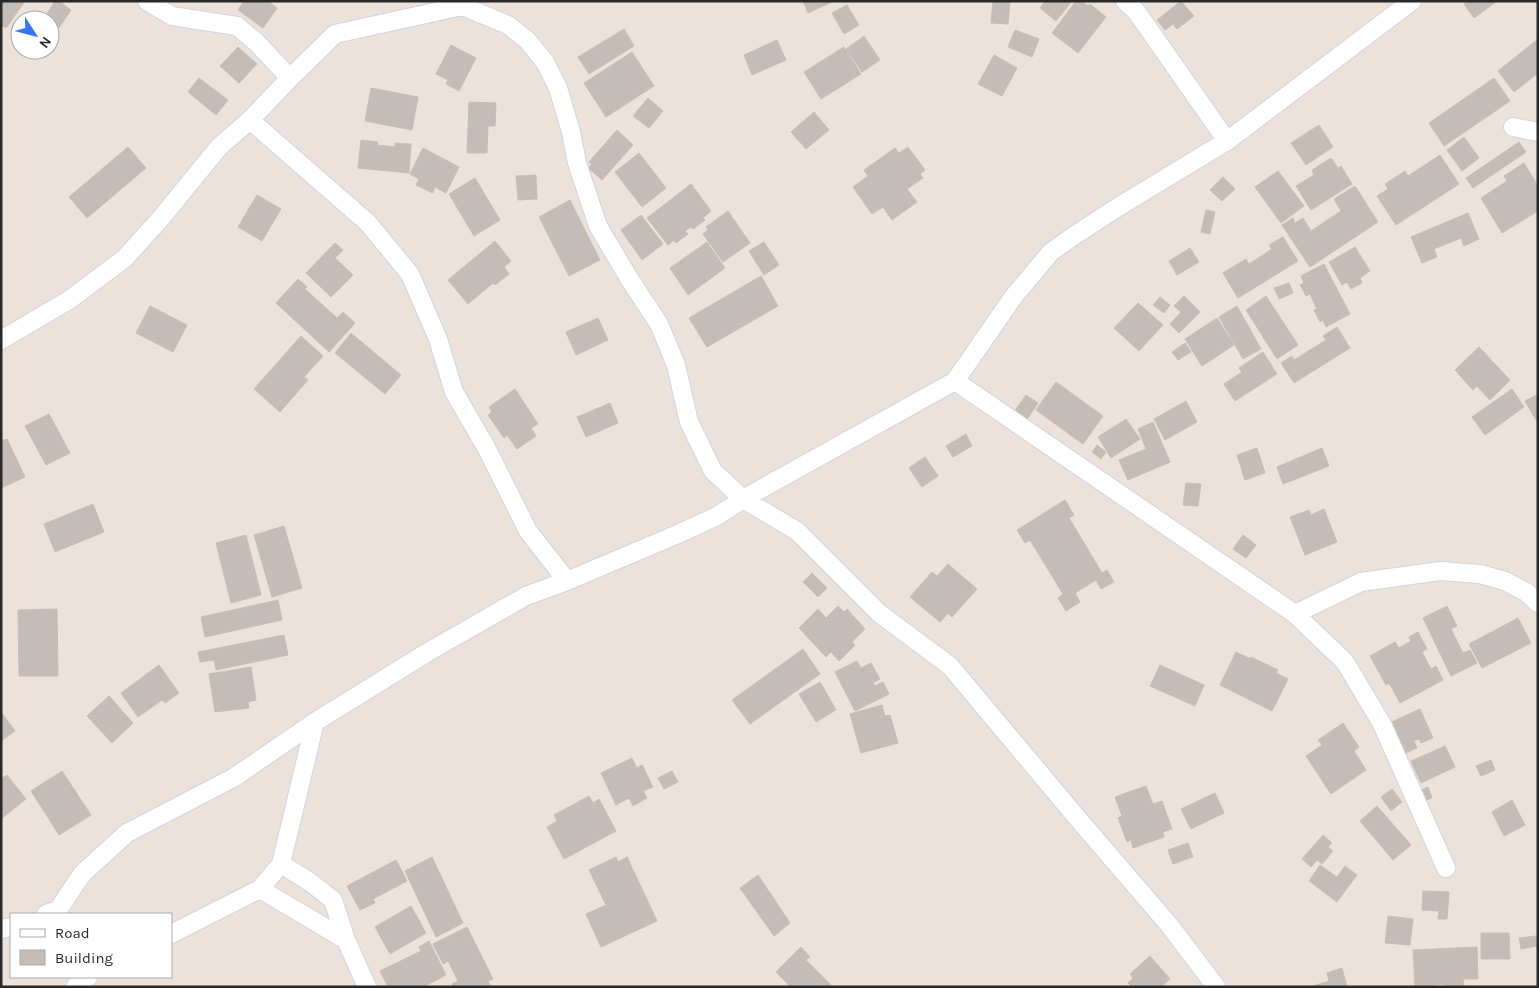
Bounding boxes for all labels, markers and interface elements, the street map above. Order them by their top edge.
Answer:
north arrow [10,10,60,60]
text: N [35,33,55,51]
legend [10,913,172,978]
text: Road [55,924,90,942]
text: Building [55,949,113,967]

